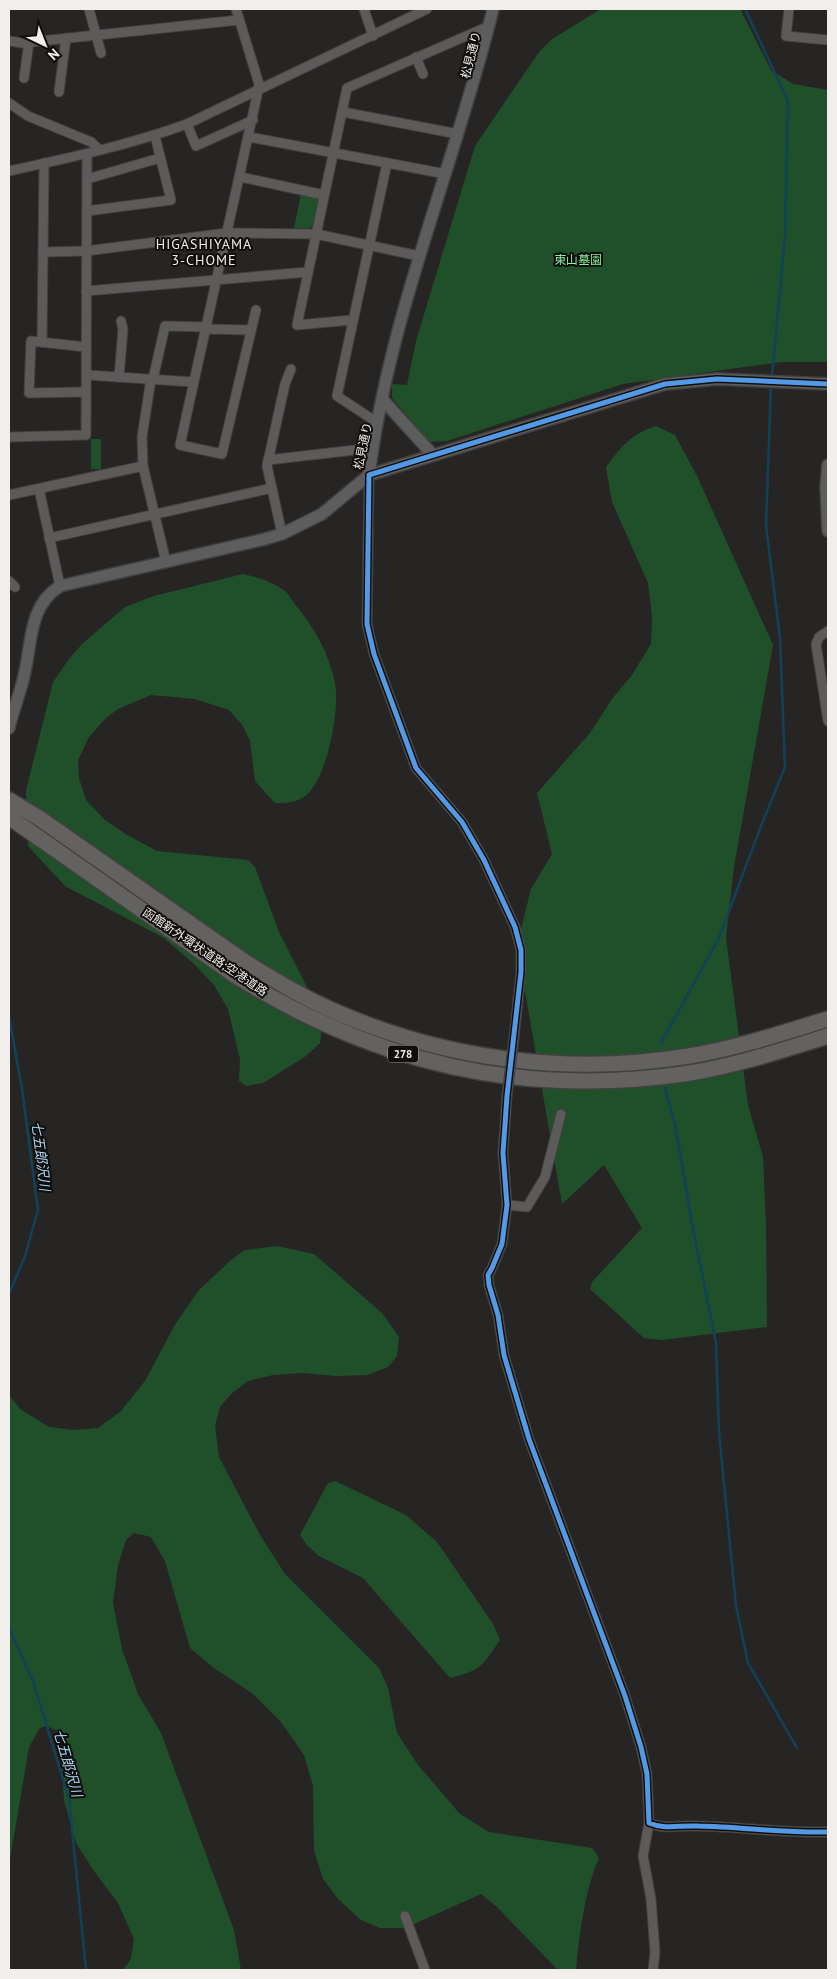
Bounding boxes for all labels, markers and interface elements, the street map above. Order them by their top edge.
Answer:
north arrow [20,20,70,70]
street label: 松見通り [457,30,484,80]
text: N [44,45,63,64]
district label: HIGASHIYAMA 3-CHOME [156,235,252,269]
park label: 東山墓園 [554,252,602,267]
street label: 松見通り [350,421,375,471]
street label: 函館新外環状道路;空港道路 [140,904,270,999]
road number: 278 [388,1046,418,1062]
water label: 七五郎沢川 [28,1120,54,1194]
water label: 七五郎沢川 [50,1727,87,1801]

